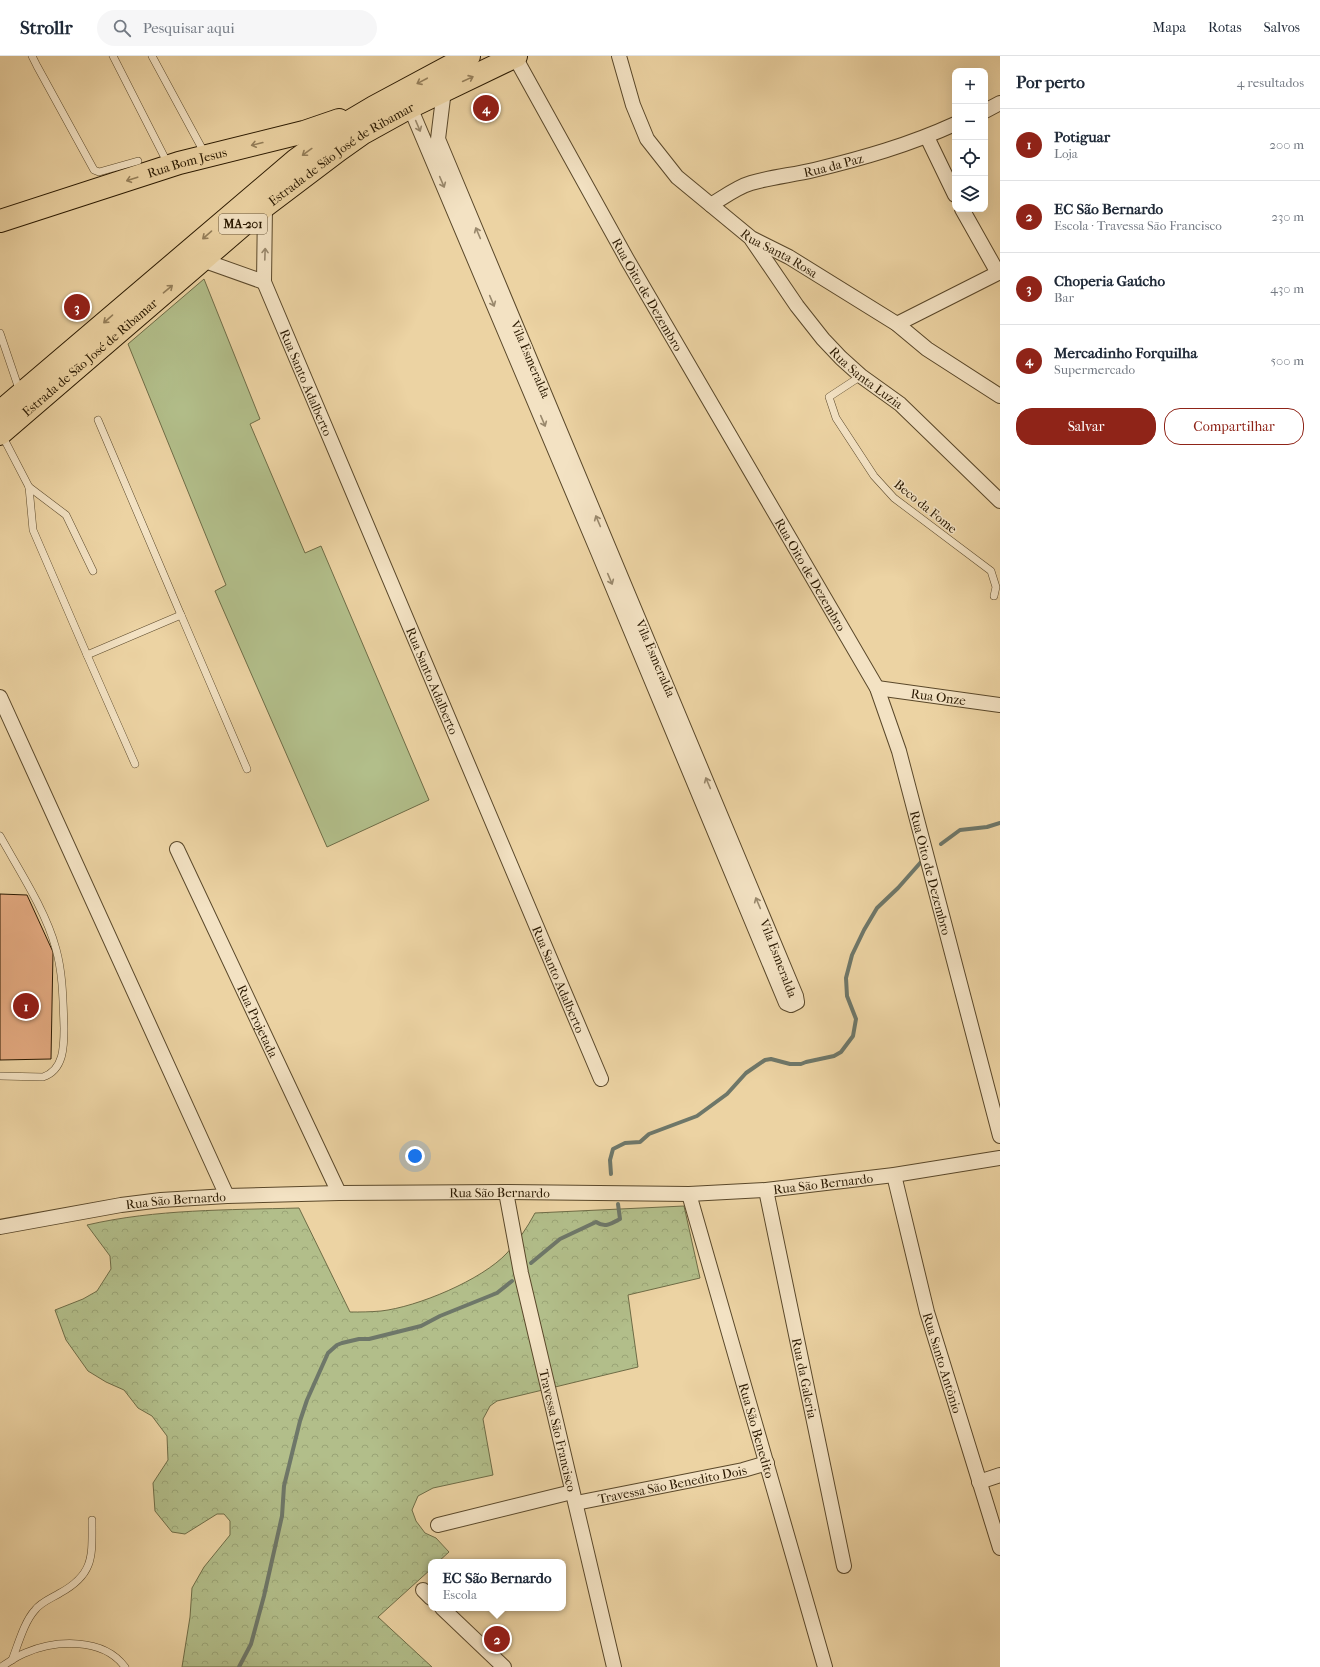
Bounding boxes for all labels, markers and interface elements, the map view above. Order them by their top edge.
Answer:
search box [97,10,377,46]
text: Strollr [20,17,73,39]
icon: search [111,17,133,39]
text: Pesquisar aqui [143,19,235,37]
text: Mapa [1153,19,1186,36]
text: Rotas [1208,19,1242,36]
text: Salvos [1264,19,1300,36]
map controls [952,68,988,212]
button: + [952,68,988,104]
text: Por perto [1016,72,1085,92]
one-way arrow [461,75,473,82]
text: 4 resultados [1237,75,1304,90]
one-way arrow [416,77,428,85]
pin: 4 [473,93,499,123]
street label: Estrada de São José de Ribamar [265,99,417,209]
button: − [952,104,988,140]
one-way arrow [415,120,422,132]
text: Potiguar [1054,128,1110,146]
text: 1 [1027,137,1031,152]
text: 200 m [1269,137,1304,152]
one-way arrow [251,140,264,148]
button: locate [952,140,988,176]
street label: Rua Bom Jesus [145,144,229,181]
text: Loja [1054,146,1078,161]
one-way arrow [301,148,312,156]
street label: Rua da Paz [802,150,865,180]
one-way arrow [126,175,138,183]
one-way arrow [438,175,446,187]
button: layers [952,176,988,212]
text: EC São Bernardo [1054,200,1163,218]
text: 2 [1026,209,1032,224]
text: 230 m [1271,209,1304,224]
road number: MA-201 [219,214,267,234]
text: Escola · Travessa São Francisco [1054,218,1222,233]
street label: Rua Santa Rosa [737,226,821,281]
one-way arrow [474,227,481,239]
one-way arrow [201,230,212,239]
street label: Rua Oito de Dezembro [609,236,686,354]
one-way arrow [261,248,269,261]
text: Choperia Gaúcho [1054,272,1165,290]
text: 3 [1026,281,1032,296]
text: 430 m [1270,281,1304,296]
one-way arrow [162,284,173,293]
text: Bar [1054,290,1074,305]
pin: 3 [64,292,90,322]
street label: Estrada de São José de Ribamar [19,295,161,420]
one-way arrow [489,295,496,307]
one-way arrow [103,315,113,324]
street label: Vila Esmeralda [507,317,554,401]
street label: Rua Santo Adalberto [277,327,335,439]
street label: Rua Santa Luzia [826,344,906,412]
text: Mercadinho Forquilha [1054,344,1197,362]
text: 4 [1025,353,1033,368]
text: 500 m [1270,353,1304,368]
text: Supermercado [1054,362,1135,377]
button: Salvar [1016,408,1156,445]
button: Compartilhar [1164,408,1304,445]
one-way arrow [539,415,547,427]
street label: Beco da Fome [891,476,961,537]
one-way arrow [594,515,602,527]
street label: Rua Oito de Dezembro [772,516,849,634]
one-way arrow [607,573,614,585]
street label: Vila Esmeralda [632,616,679,700]
street label: Rua Santo Adalberto [403,625,462,737]
street label: Rua Onze [910,686,967,708]
one-way arrow [703,777,711,789]
street label: Rua Oito de Dezembro [907,809,954,937]
one-way arrow [753,897,761,909]
street label: Vila Esmeralda [756,916,801,1000]
street label: Rua Santo Adalberto [529,924,588,1036]
street label: Rua Projetada [234,982,281,1061]
pin: 1 [13,991,39,1021]
your location [405,1146,425,1166]
street label: Rua São Bernardo [772,1170,874,1197]
street label: Rua São Bernardo [449,1185,550,1200]
street label: Rua São Bernardo [125,1189,227,1212]
street label: Rua Santo Antônio [920,1311,965,1415]
street label: Rua da Galeria [789,1336,820,1421]
street label: Travessa São Francisco [536,1368,579,1493]
street label: Rua São Benedito [736,1381,777,1480]
street label: Travessa São Benedito Dois [597,1462,749,1507]
popup [428,1559,566,1611]
text: EC São Bernardo [442,1569,552,1587]
text: Escola [442,1587,477,1602]
pin: 2 [484,1624,510,1654]

